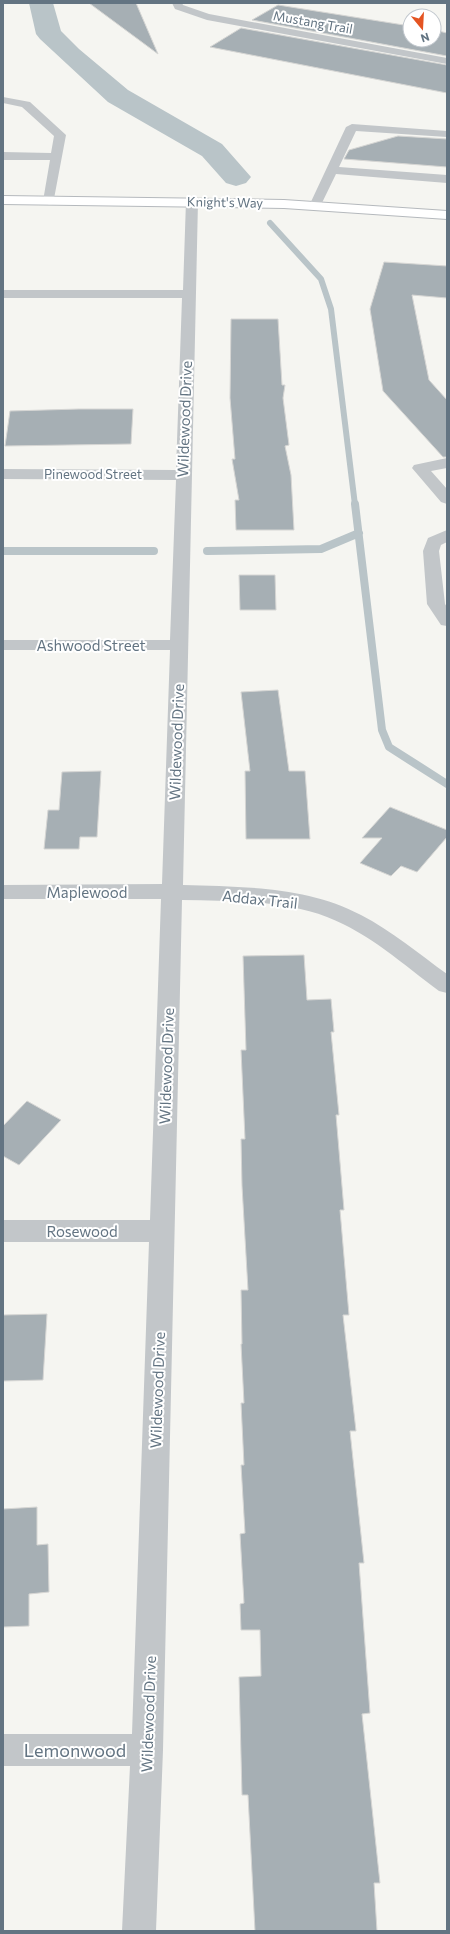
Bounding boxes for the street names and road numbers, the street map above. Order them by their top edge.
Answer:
street label: Mustang Trail [272,7,354,37]
street label: Knight's Way [187,193,264,211]
street label: Wildewood Drive [173,360,195,478]
street label: Pinewood Street [44,466,142,482]
street label: Ashwood Street [36,636,146,654]
street label: Wildewood Drive [165,683,187,801]
street label: Maplewood [47,883,127,901]
street label: Addax Trail [221,886,299,912]
street label: Wildewood Drive [155,1007,177,1125]
street label: Rosewood [46,1222,118,1240]
street label: Wildewood Drive [146,1331,168,1449]
street label: Wildewood Drive [137,1655,159,1773]
street label: Lemonwood [24,1739,126,1761]

